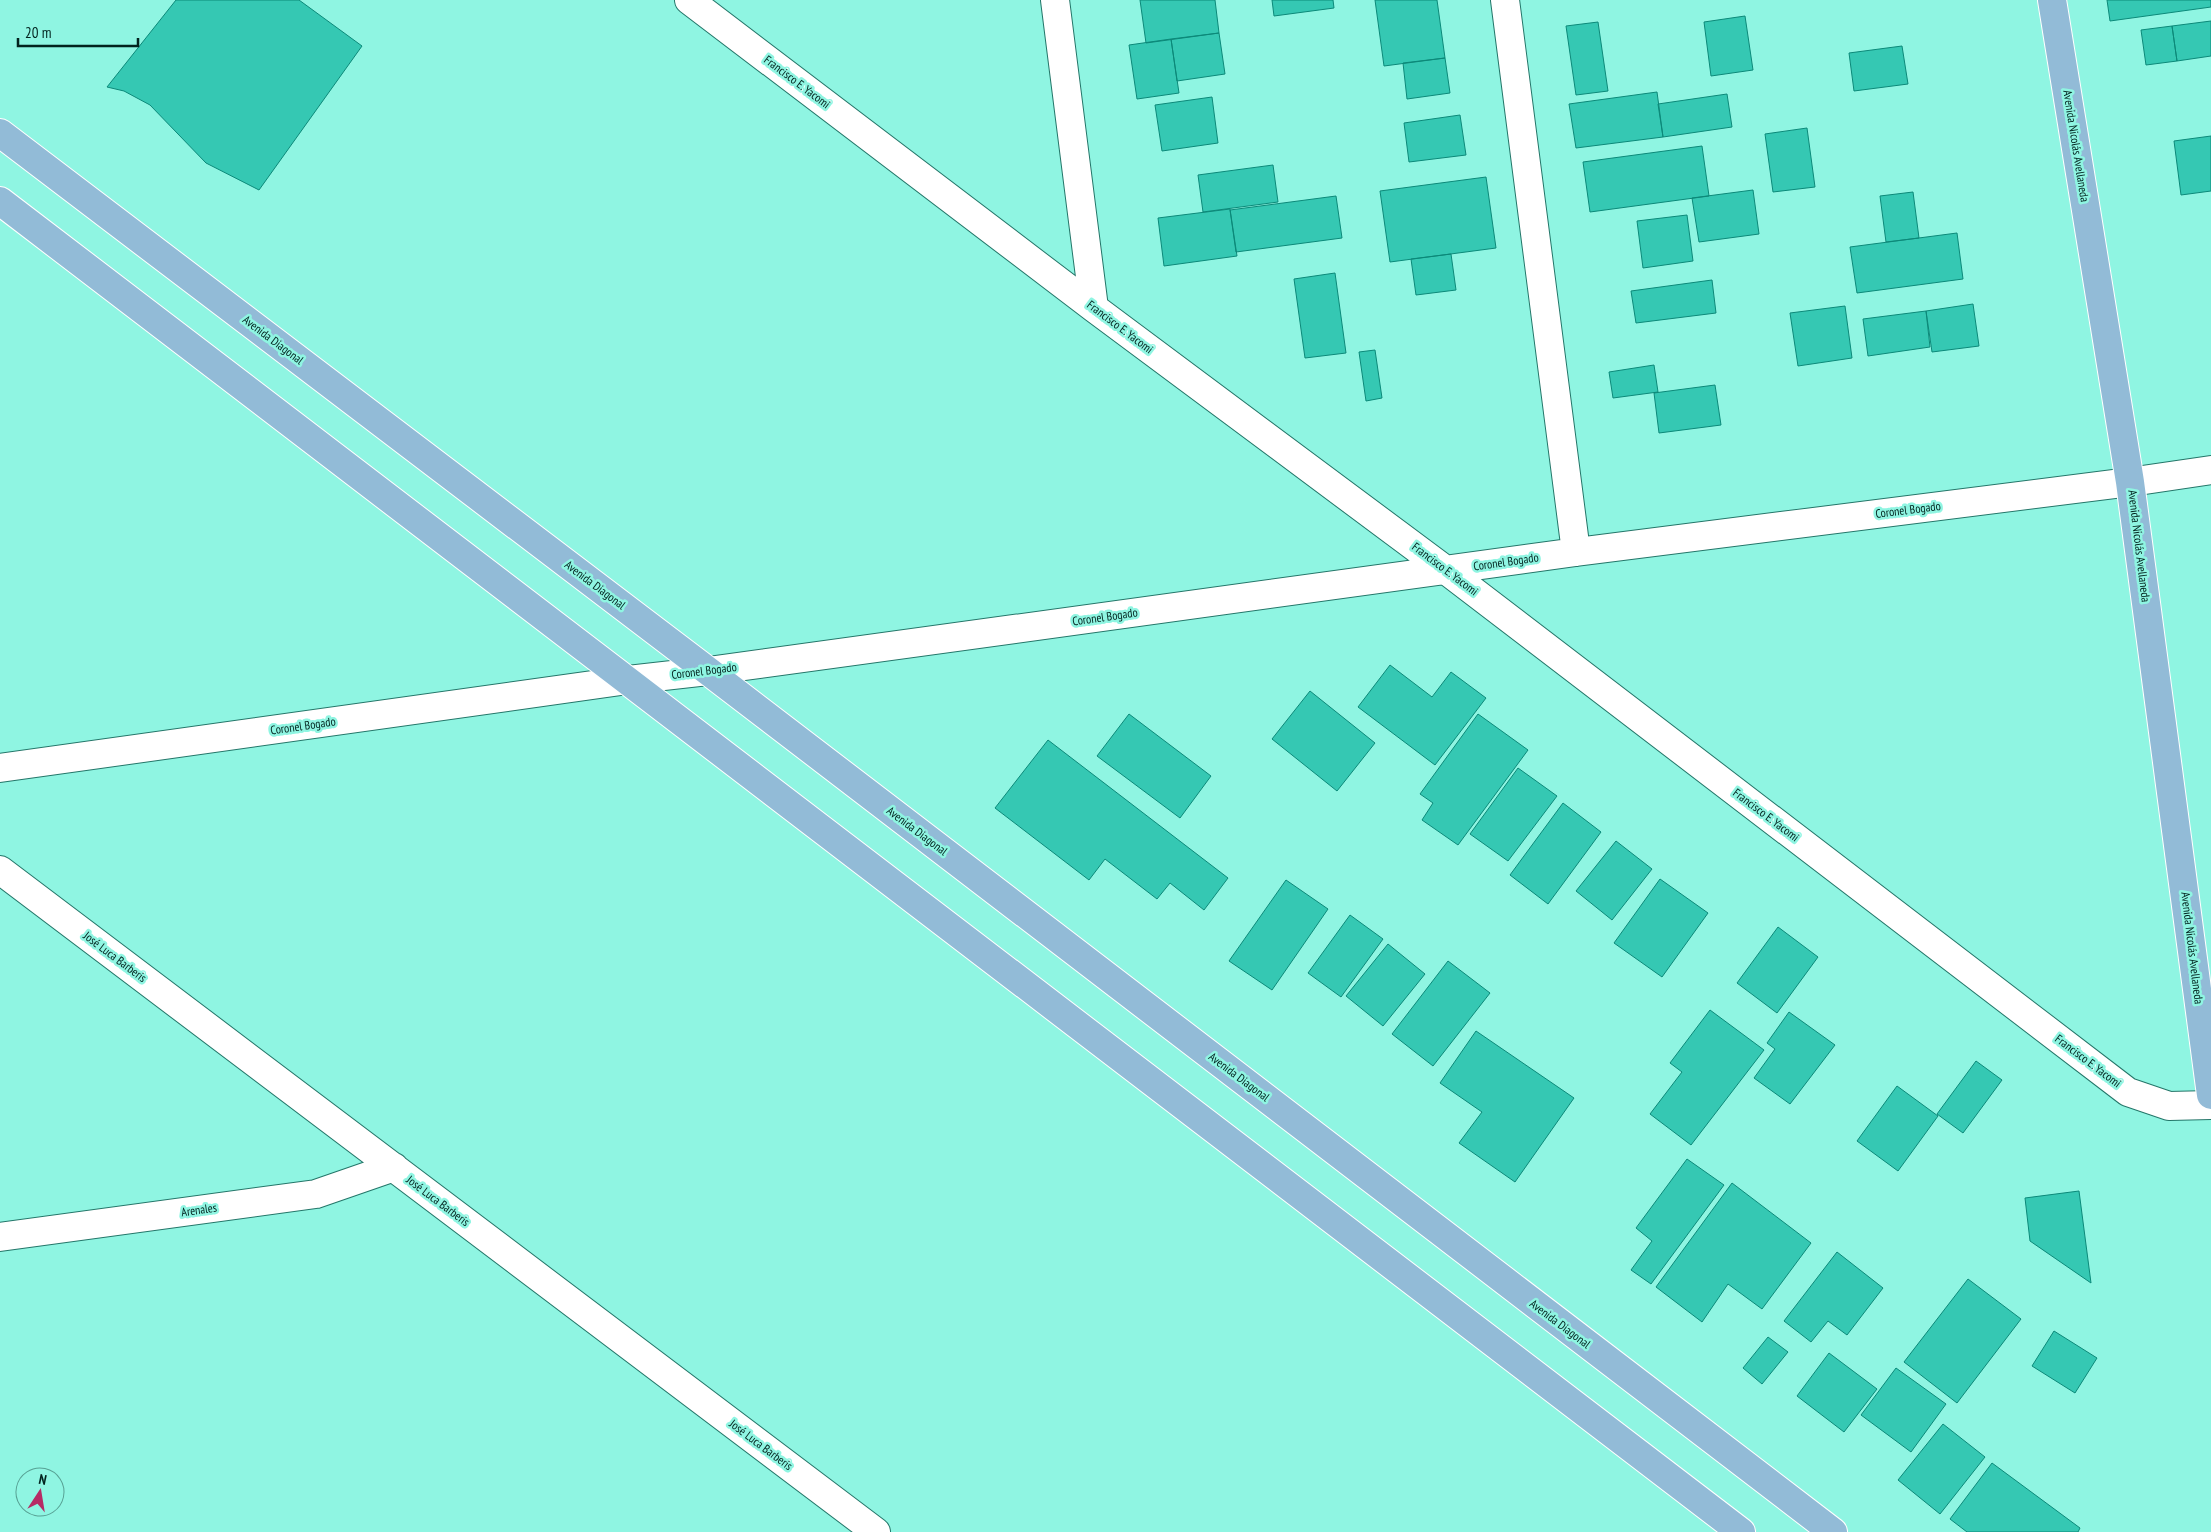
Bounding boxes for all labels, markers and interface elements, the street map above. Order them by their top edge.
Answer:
scale bar [18,15,138,47]
text: 20 m [25,23,51,42]
street label: Francisco E. Yacomi [761,52,833,111]
street label: Avenida Nicolás Avellaneda [2060,89,2093,203]
street label: Francisco E. Yacomi [1084,297,1156,356]
street label: Avenida Diagonal [240,312,307,367]
street label: Avenida Nicolás Avellaneda [2125,489,2154,603]
street label: Coronel Bogado [1874,498,1941,521]
street label: Francisco E. Yacomi [1409,539,1481,598]
street label: Coronel Bogado [1472,550,1539,573]
street label: Avenida Diagonal [562,557,629,612]
street label: Coronel Bogado [1071,605,1138,628]
street label: Coronel Bogado [670,659,737,682]
street label: Coronel Bogado [269,714,336,737]
street label: Francisco E. Yacomi [1730,785,1802,844]
street label: Avenida Diagonal [884,803,951,858]
street label: Avenida Nicolás Avellaneda [2178,891,2207,1005]
street label: José Luca Barberis [80,927,150,985]
street label: Francisco E. Yacomi [2052,1031,2124,1090]
street label: Avenida Diagonal [1206,1049,1273,1104]
street label: José Luca Barberis [403,1171,473,1229]
street label: Arenales [180,1200,218,1219]
street label: Avenida Diagonal [1527,1296,1594,1351]
street label: José Luca Barberis [726,1415,796,1473]
north arrow [15,1467,65,1517]
text: N [37,1470,48,1489]

